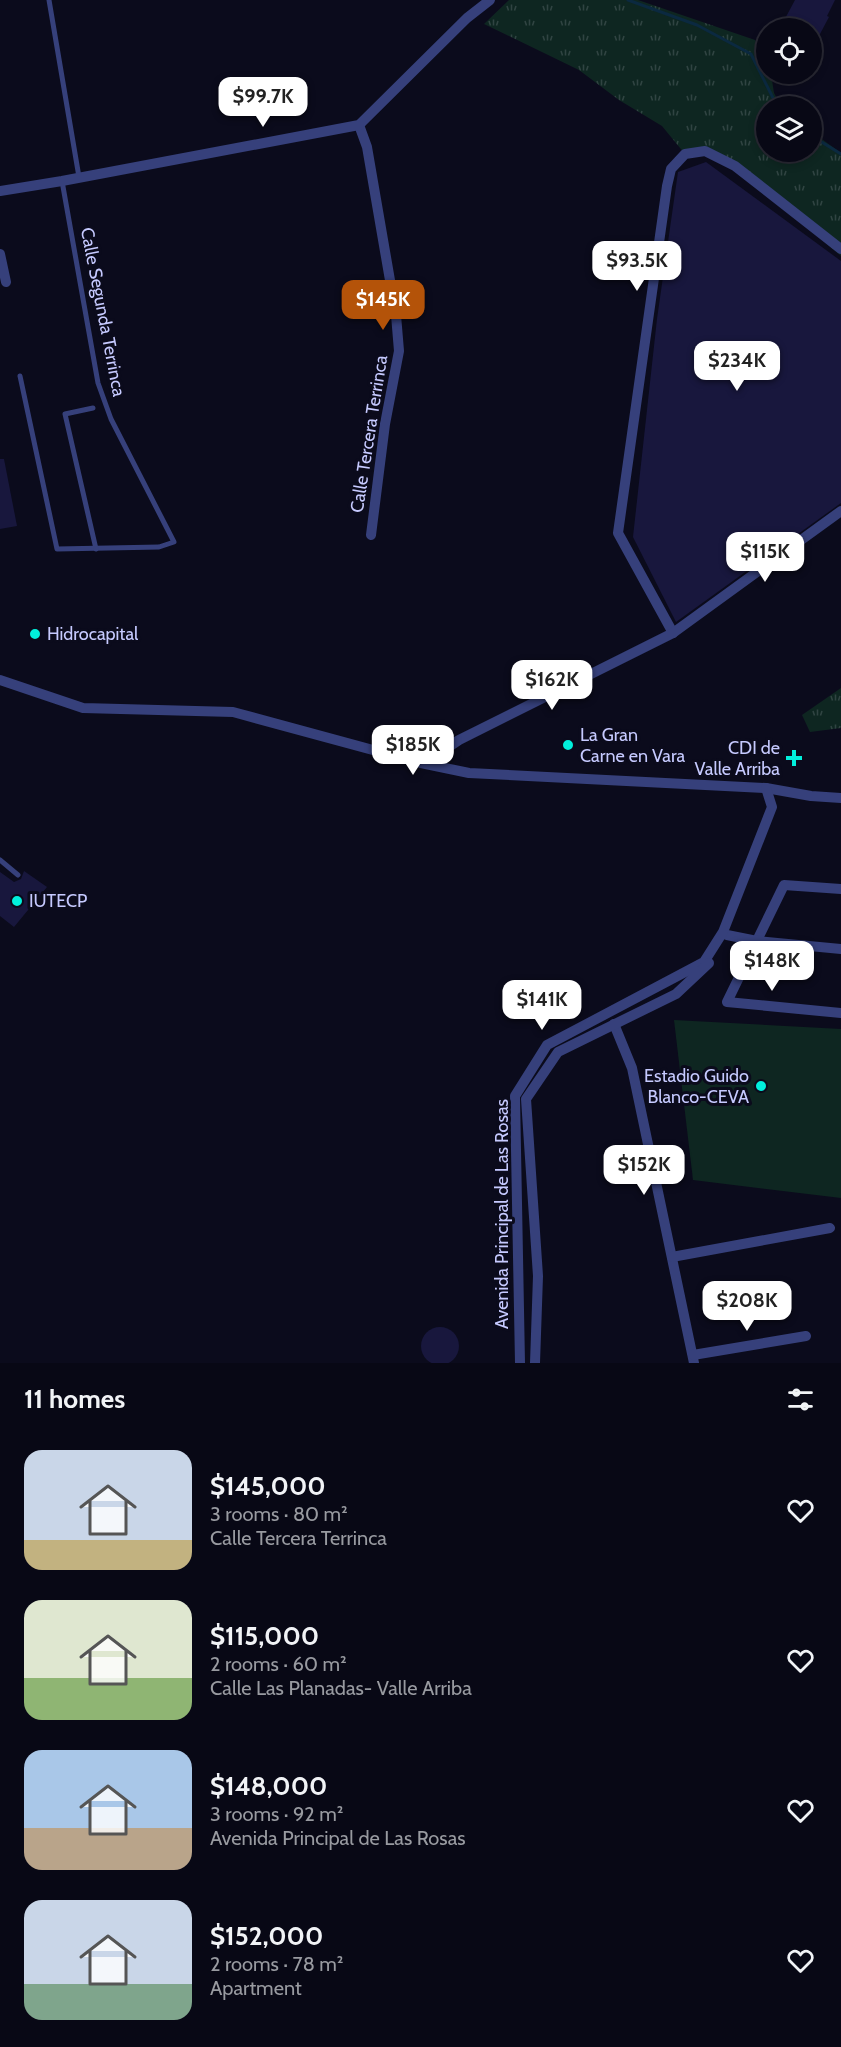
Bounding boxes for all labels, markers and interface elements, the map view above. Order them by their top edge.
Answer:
map controls [756,18,822,162]
button: locate [756,18,822,84]
pin: $99.7K [214,77,312,128]
text: $99.7K [233,84,293,108]
button: layers [756,96,822,162]
street label: Calle Segunda Terrinca [76,226,130,399]
pin: $93.5K [588,241,686,292]
text: $93.5K [606,248,668,272]
pin: $145K [341,280,425,331]
text: $145K [356,287,410,311]
pin: $234K [695,341,779,392]
text: $234K [708,348,766,372]
street label: Calle Tercera Terrinca [346,353,392,514]
pin: $115K [723,532,807,583]
text: $115K [740,539,790,563]
place label: Hidrocapital [47,623,139,645]
marker: Hidrocapital [28,627,42,641]
pin: $162K [510,660,594,711]
text: $162K [525,667,579,691]
place label: La Gran Carne en Vara [580,724,686,767]
pin: $185K [371,725,455,776]
text: $185K [386,732,440,756]
place label: CDI de Valle Arriba [695,737,780,780]
marker: La Gran Carne en Vara [561,738,575,752]
marker: CDI de Valle Arriba [785,749,803,767]
place label: IUTECP [29,890,87,912]
marker: IUTECP [10,894,24,908]
pin: $148K [730,941,814,992]
text: $148K [744,948,800,972]
pin: $141K [500,980,584,1031]
text: $141K [516,987,568,1011]
place label: Estadio Guido Blanco-CEVA [644,1065,749,1108]
marker: Estadio Guido Blanco-CEVA [754,1079,768,1093]
street label: Avenida Principal de Las Rosas [491,1099,513,1329]
pin: $152K [602,1145,686,1196]
text: $152K [618,1152,670,1176]
pin: $208K [705,1281,789,1332]
text: $208K [717,1288,777,1312]
text: 11 homes [24,1383,125,1415]
icon: filters [784,1383,817,1416]
text: $145,000 [210,1470,326,1502]
icon: home [72,1474,144,1546]
icon: heart [784,1494,817,1527]
text: 3 rooms · 80 m² [210,1502,348,1526]
text: Calle Tercera Terrinca [210,1526,387,1550]
text: $115,000 [210,1620,319,1652]
icon: home [72,1624,144,1696]
icon: heart [784,1644,817,1677]
text: 2 rooms · 60 m² [210,1652,347,1676]
text: Calle Las Planadas- Valle Arriba [210,1676,472,1700]
text: $148,000 [210,1770,327,1802]
icon: home [72,1774,144,1846]
icon: heart [784,1794,817,1827]
text: 3 rooms · 92 m² [210,1802,343,1826]
text: Avenida Principal de Las Rosas [210,1826,466,1850]
text: $152,000 [210,1920,323,1952]
icon: home [72,1924,144,1996]
icon: heart [784,1944,817,1977]
text: 2 rooms · 78 m² [210,1952,343,1976]
text: Apartment [210,1976,302,2000]

